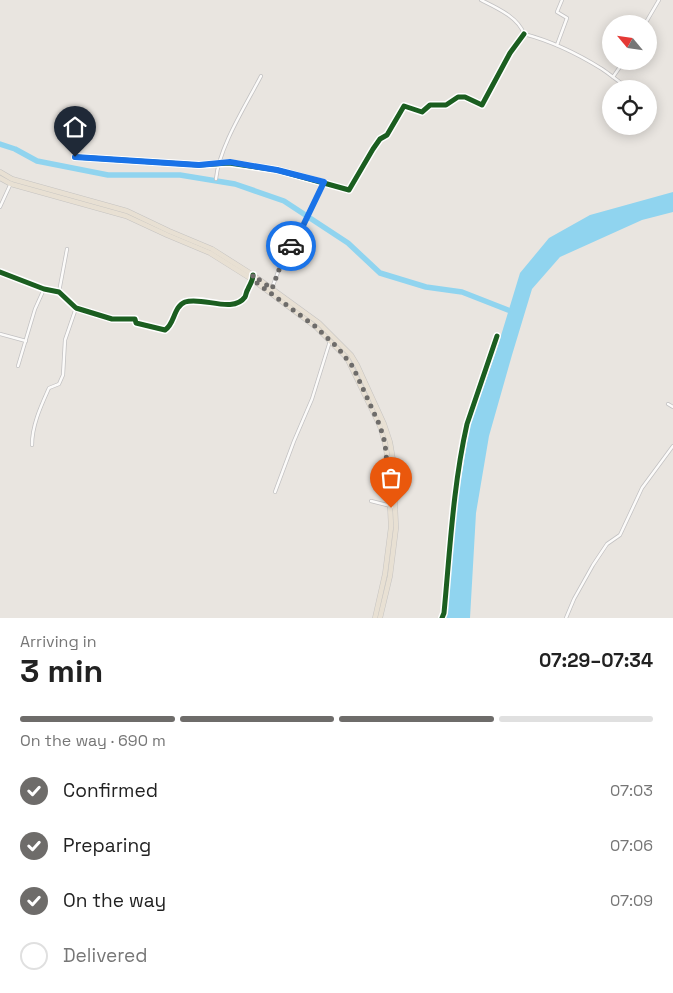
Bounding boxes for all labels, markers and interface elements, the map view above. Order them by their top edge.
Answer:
north arrow [602,15,658,70]
map controls [602,15,657,135]
button: locate [602,80,657,135]
pin [54,106,96,157]
icon: home [61,113,89,141]
courier [266,221,316,271]
icon: car [277,232,305,260]
pin [370,457,412,508]
icon: bag [377,464,405,492]
text: Arriving in [20,631,97,652]
text: 07:29–07:34 [539,648,653,673]
text: 3 min [20,651,103,691]
text: On the way · 690 m [20,730,166,751]
icon: check [20,777,48,805]
text: Confirmed [63,778,158,803]
text: 07:03 [610,780,653,801]
icon: check [20,832,48,860]
text: Preparing [63,833,151,858]
text: 07:06 [610,835,653,856]
icon: check [20,887,48,915]
text: On the way [63,888,166,913]
text: 07:09 [610,890,653,911]
text: Delivered [63,943,148,968]

